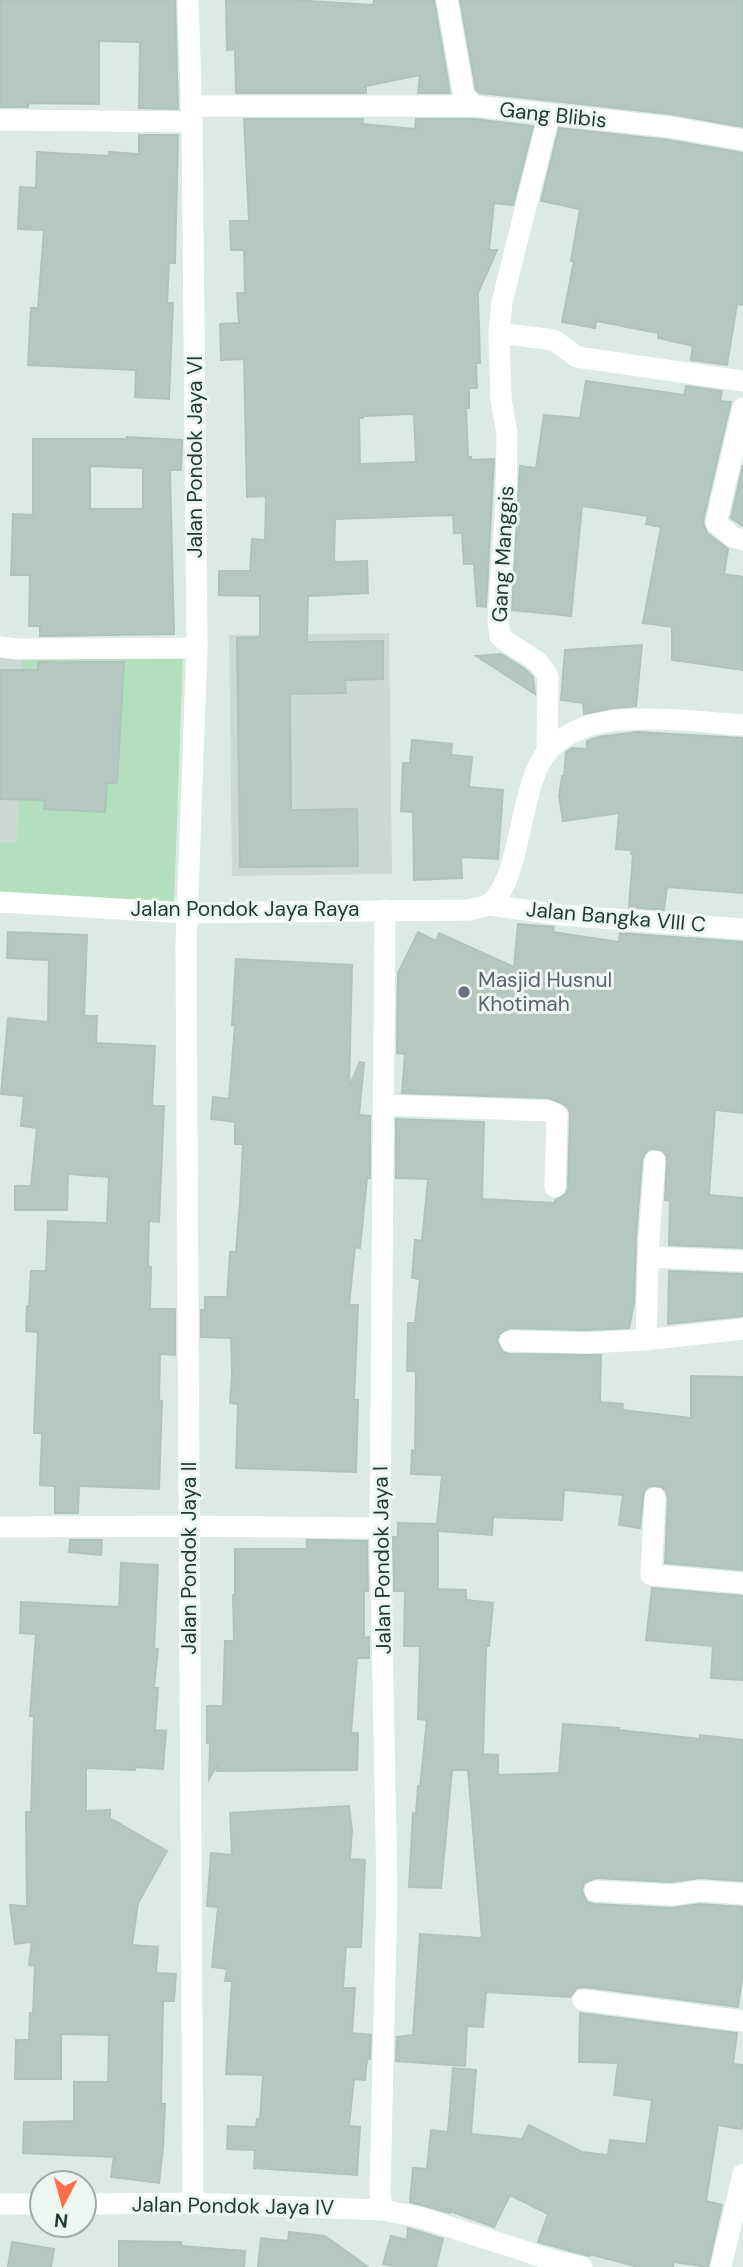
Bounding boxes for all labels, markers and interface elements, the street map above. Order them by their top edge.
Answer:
street label: Gang Blibis [498,95,608,135]
street label: Jalan Pondok Jaya VI [181,356,209,558]
street label: Gang Manggis [485,485,521,623]
street label: Jalan Pondok Jaya Raya [131,895,359,923]
street label: Jalan Bangka VIII C [525,895,707,939]
place label: Masjid Husnul Khotimah [478,966,612,1018]
marker: Masjid Husnul Khotimah [456,984,472,1000]
street label: Jalan Pondok Jaya II [175,1461,203,1655]
street label: Jalan Pondok Jaya I [366,1466,398,1654]
north arrow [28,2169,98,2239]
street label: Jalan Pondok Jaya IV [132,2190,334,2222]
text: N [53,2207,69,2234]

